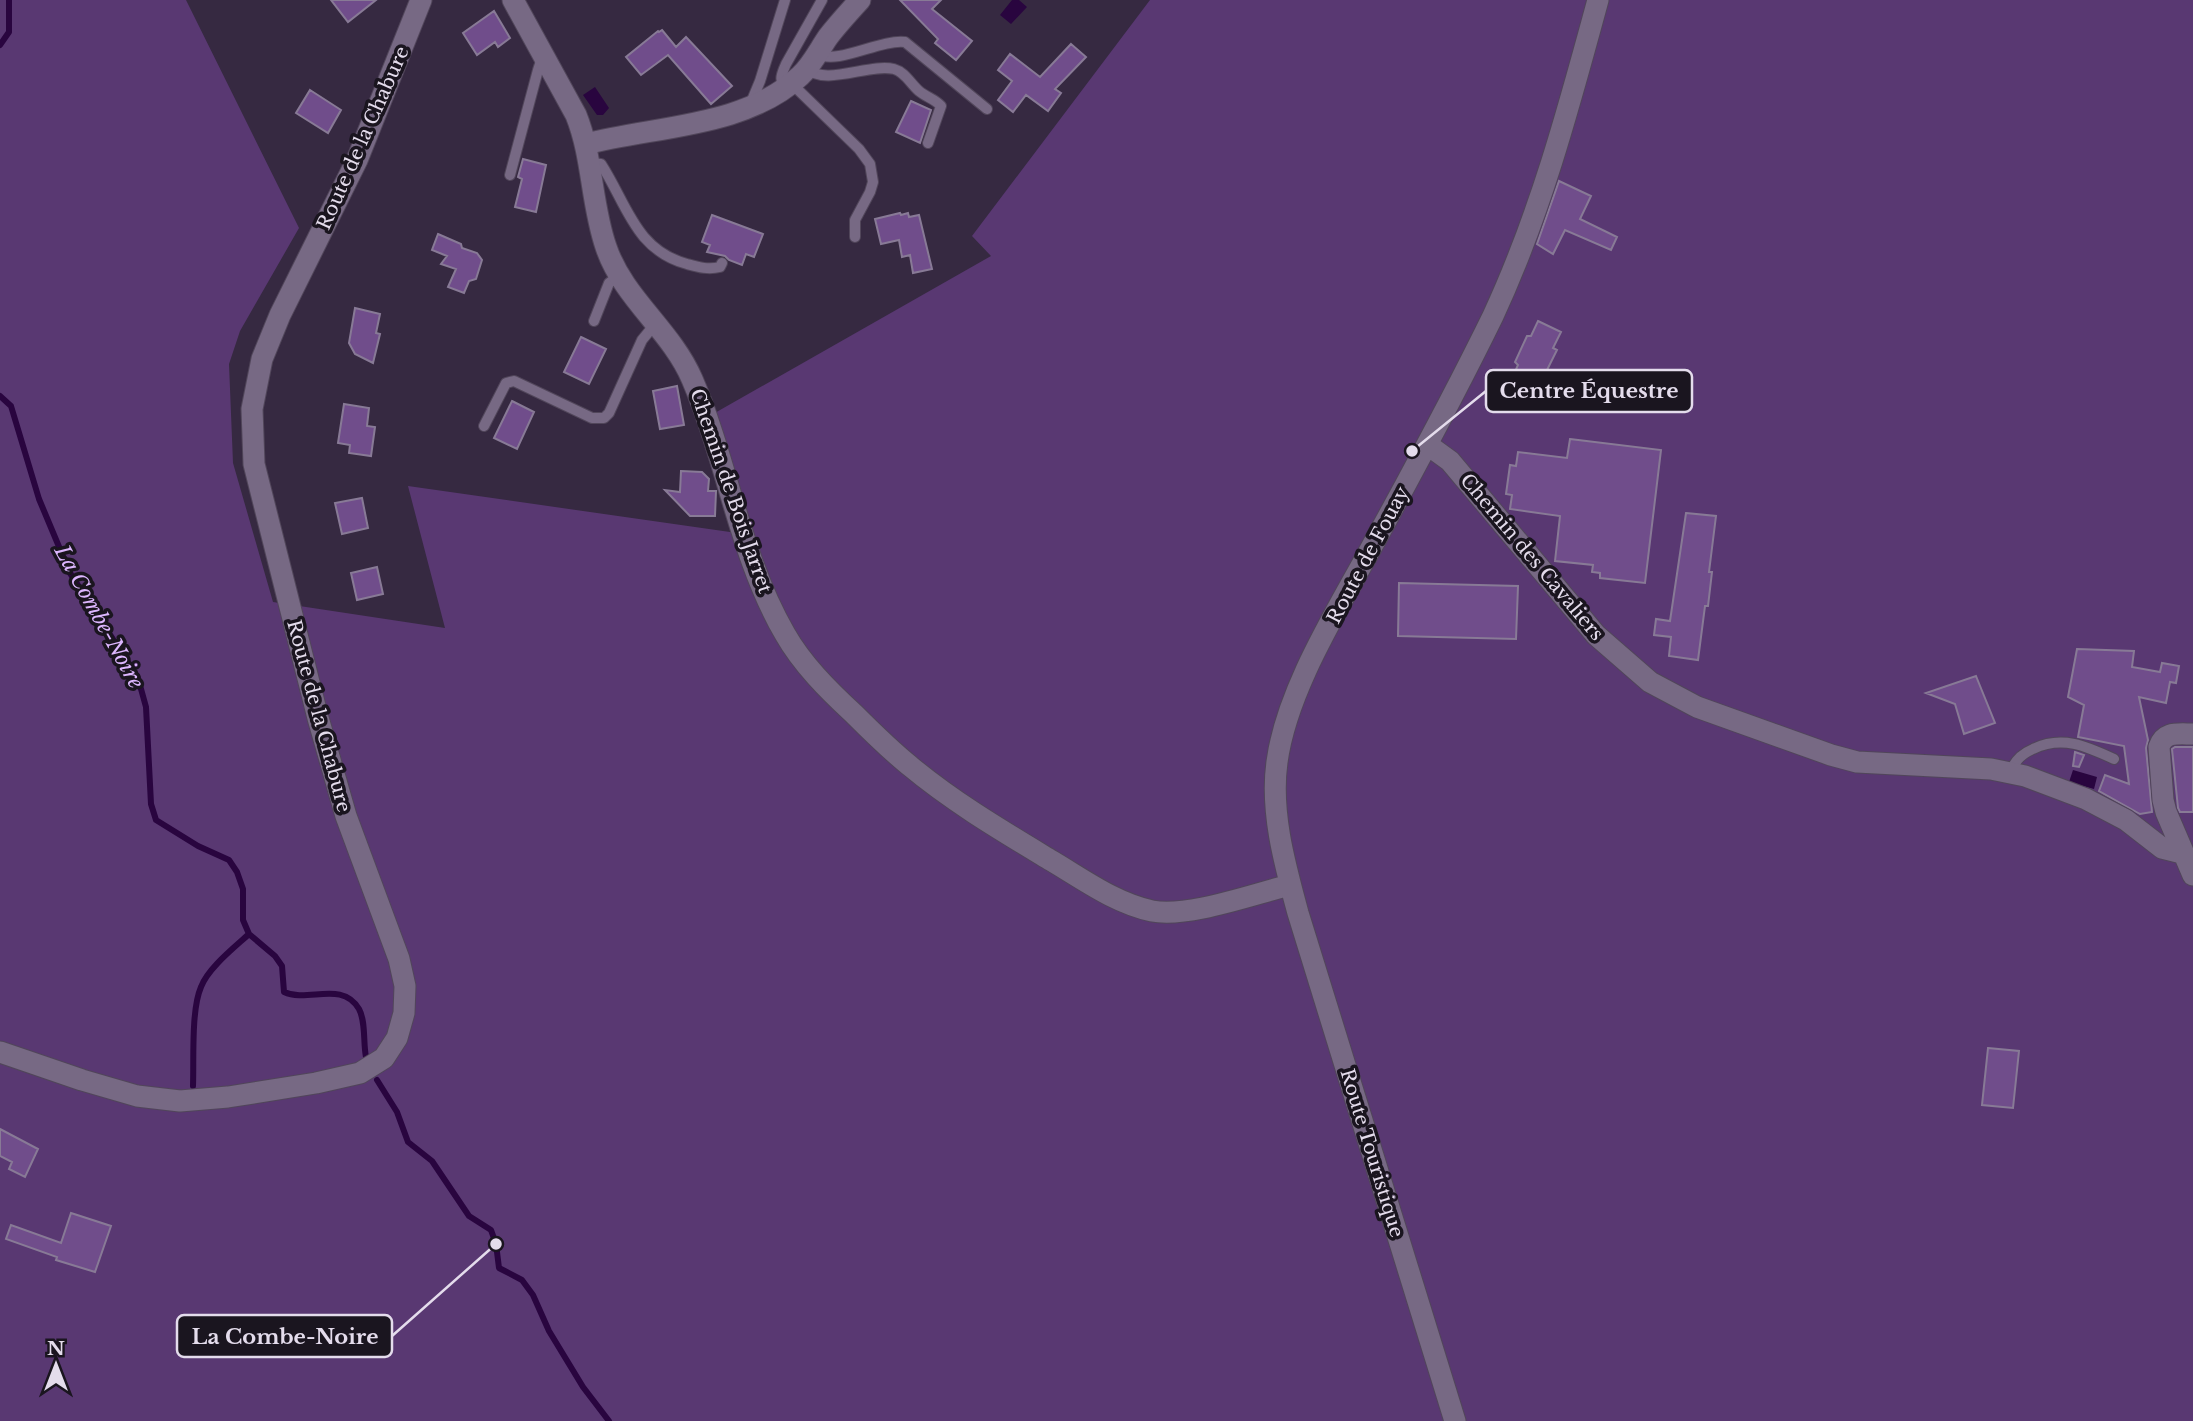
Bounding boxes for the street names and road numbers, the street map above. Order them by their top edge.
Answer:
street label: Route de la Chabure [312,43,414,233]
street label: Chemin de Bois Jarret [685,386,777,597]
street label: Chemin des Cavaliers [1455,469,1609,645]
street label: Route de Fouay [1322,482,1414,628]
street label: Route de la Chabure [282,617,356,815]
street label: Route Touristique [1335,1066,1409,1240]

